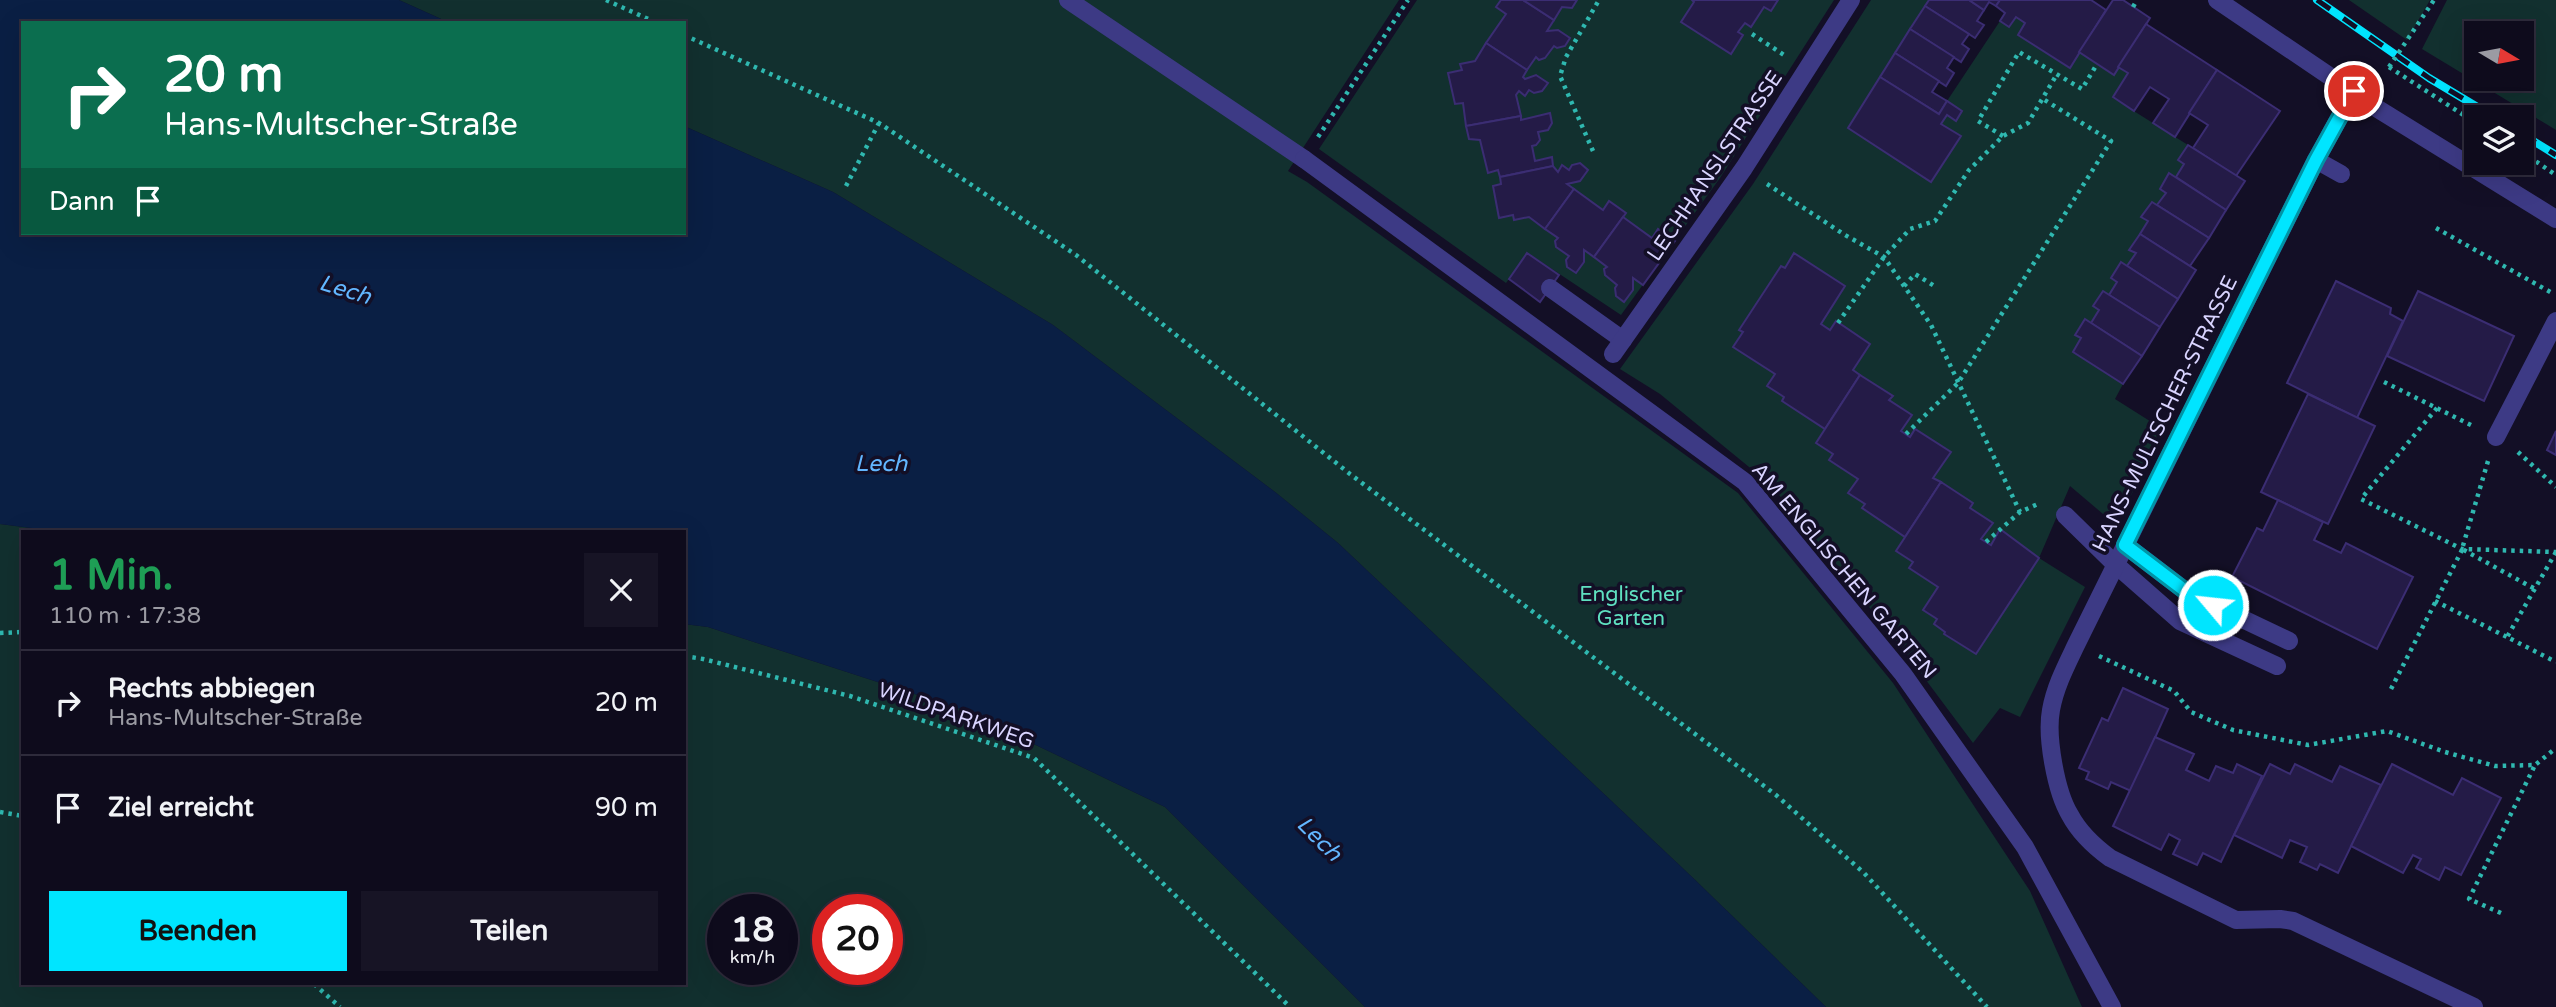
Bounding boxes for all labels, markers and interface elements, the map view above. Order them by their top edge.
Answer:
north arrow [2464,21,2534,91]
map controls [2464,21,2534,175]
text: 20 m [164,46,283,105]
icon: right [49,49,140,140]
pin [2324,61,2384,121]
street label: LECHHANSLSTRASSE [1642,66,1788,266]
icon: arrive [2335,72,2373,110]
button: layers [2464,105,2534,175]
text: Hans-Multscher-Straße [164,106,518,144]
icon: arrive [129,182,167,220]
text: Dann [49,186,115,217]
water label: Lech [316,269,375,311]
street label: HANS-MULTSCHER-STRASSE [2087,272,2243,556]
water label: Lech [855,450,908,478]
street label: AM ENGLISCHEN GARTEN [1746,458,1942,684]
text: 1 Min. [49,550,173,601]
button: close [584,553,658,627]
position arrow [2176,568,2250,642]
park label: Englischer Garten [1579,582,1683,631]
text: 110 m · 17:38 [49,602,201,630]
text: Rechts abbiegen [108,673,315,704]
street label: WILDPARKWEG [875,678,1037,754]
icon: right [49,684,87,722]
text: 20 m [595,687,658,718]
text: Hans-Multscher-Straße [108,704,362,732]
icon: arrive [49,789,87,827]
text: Ziel erreicht [108,792,254,823]
text: 90 m [595,792,658,823]
water label: Lech [1291,811,1348,868]
button: Beenden [49,891,347,971]
button: Teilen [361,891,658,971]
speed limit sign: 20 [812,894,903,985]
text: 18 [731,909,774,951]
text: km/h [730,946,775,968]

